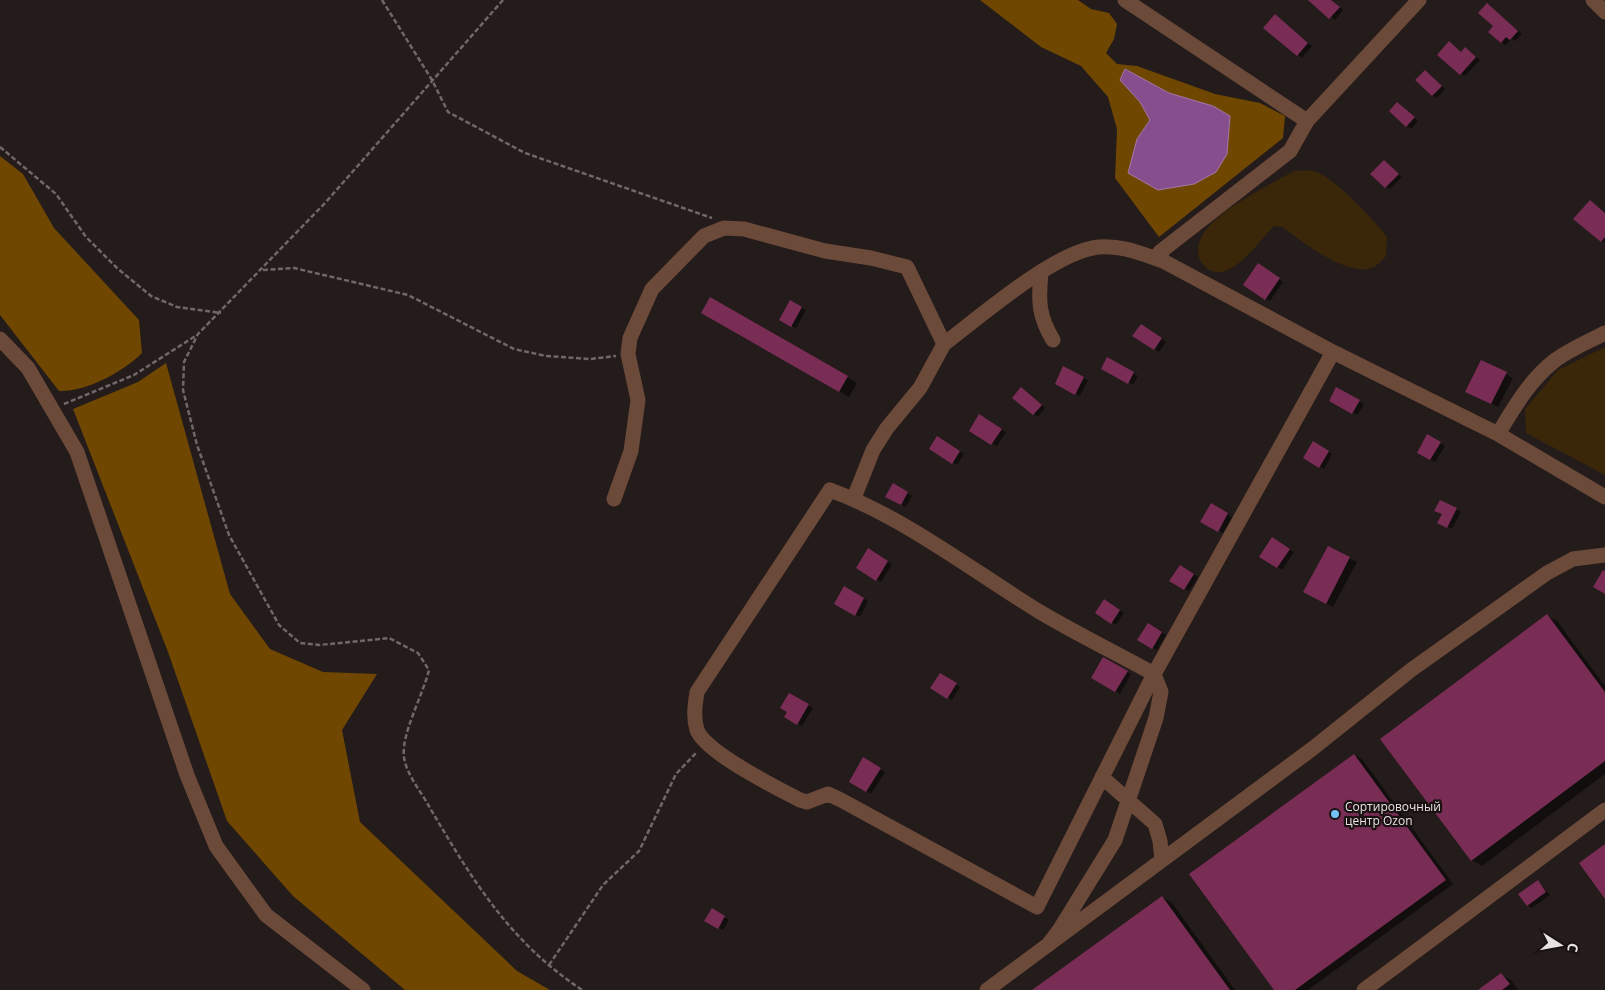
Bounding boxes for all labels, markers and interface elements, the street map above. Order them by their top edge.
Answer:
place label: Сортировочный центр Ozon [1345,798,1441,829]
marker: Сортировочный центр Ozon [1329,808,1341,820]
north arrow [1535,920,1585,970]
text: С [1563,941,1583,954]

